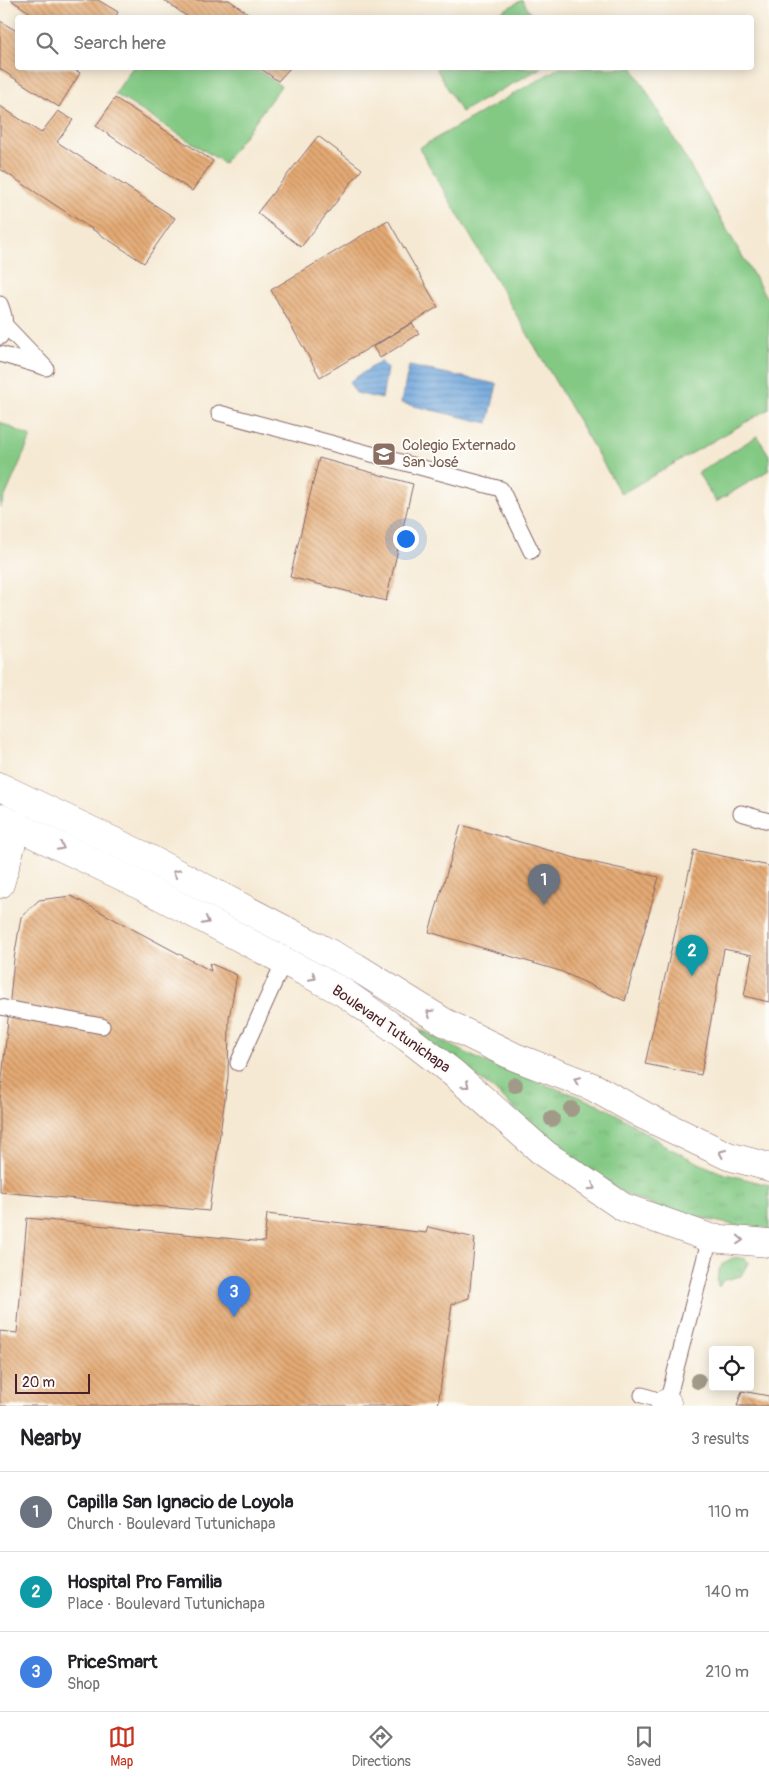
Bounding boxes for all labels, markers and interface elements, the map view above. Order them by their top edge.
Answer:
search box [15,15,754,70]
icon: search [33,29,61,57]
text: Search here [73,31,166,55]
place label: Colegio Externado San José [402,436,516,472]
school or university icon: Colegio Externado San José [371,441,397,467]
your location [393,526,419,552]
one-way arrow [56,840,65,851]
pin: 1 [528,864,560,905]
one-way arrow [172,869,181,879]
one-way arrow [200,914,209,924]
pin: 2 [676,935,708,976]
one-way arrow [308,971,317,981]
street label: Boulevard Tutunichapa [328,981,454,1077]
one-way arrow [426,1010,435,1020]
one-way arrow [573,1076,582,1087]
one-way arrow [460,1079,469,1088]
one-way arrow [718,1148,727,1159]
one-way arrow [586,1181,595,1190]
one-way arrow [736,1235,744,1246]
pin: 3 [218,1276,250,1317]
map controls [709,1346,754,1391]
button: locate [709,1346,754,1391]
scale bar [15,1371,90,1394]
text: 20 m [22,1374,55,1391]
text: Nearby [20,1425,81,1452]
text: 3 results [691,1429,749,1449]
text: Capilla San Ignacio de Loyola [67,1490,294,1514]
text: 1 [33,1502,39,1522]
text: 110 m [708,1502,749,1522]
text: Church · Boulevard Tutunichapa [67,1514,276,1534]
text: Hospital Pro Familia [67,1570,222,1594]
text: 2 [32,1582,40,1602]
text: 140 m [705,1582,749,1602]
text: Place · Boulevard Tutunichapa [67,1594,265,1614]
text: PriceSmart [67,1650,158,1674]
text: 3 [32,1662,40,1682]
text: 210 m [705,1662,749,1682]
text: Shop [67,1674,100,1694]
tab: Map [108,1723,136,1770]
tab: Directions [351,1723,411,1770]
tab: Saved [626,1723,661,1770]

